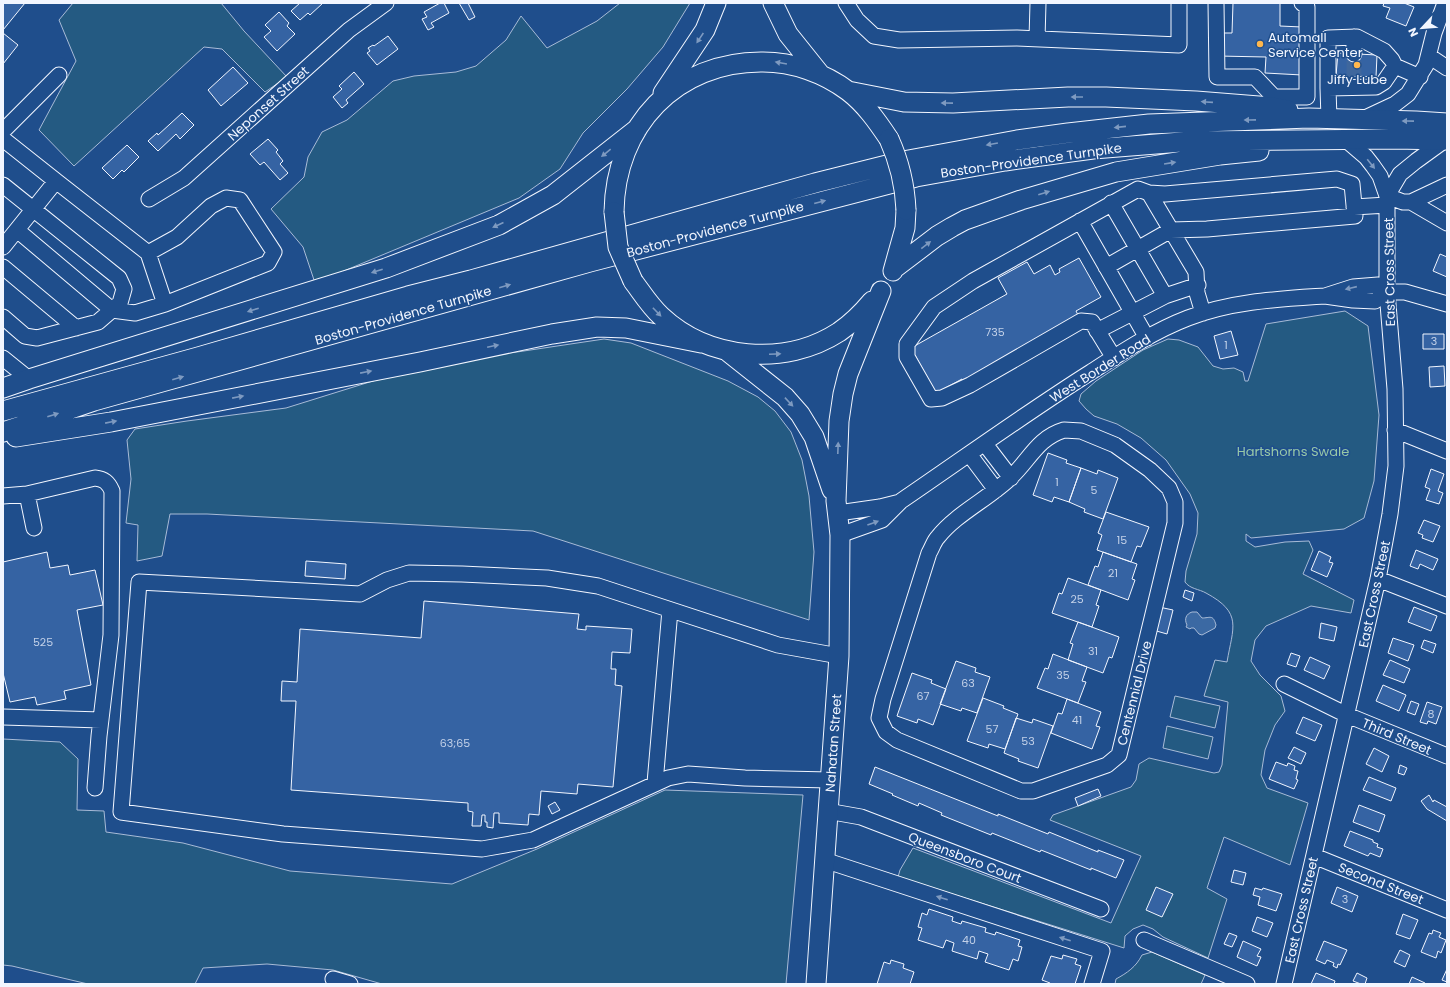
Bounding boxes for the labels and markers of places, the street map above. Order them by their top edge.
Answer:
place label: Automall Service Center [1268,28,1363,62]
marker: Automall Service Center [1255,39,1265,49]
marker: Jiffy Lube [1352,60,1362,70]
place label: Jiffy Lube [1327,70,1387,89]

